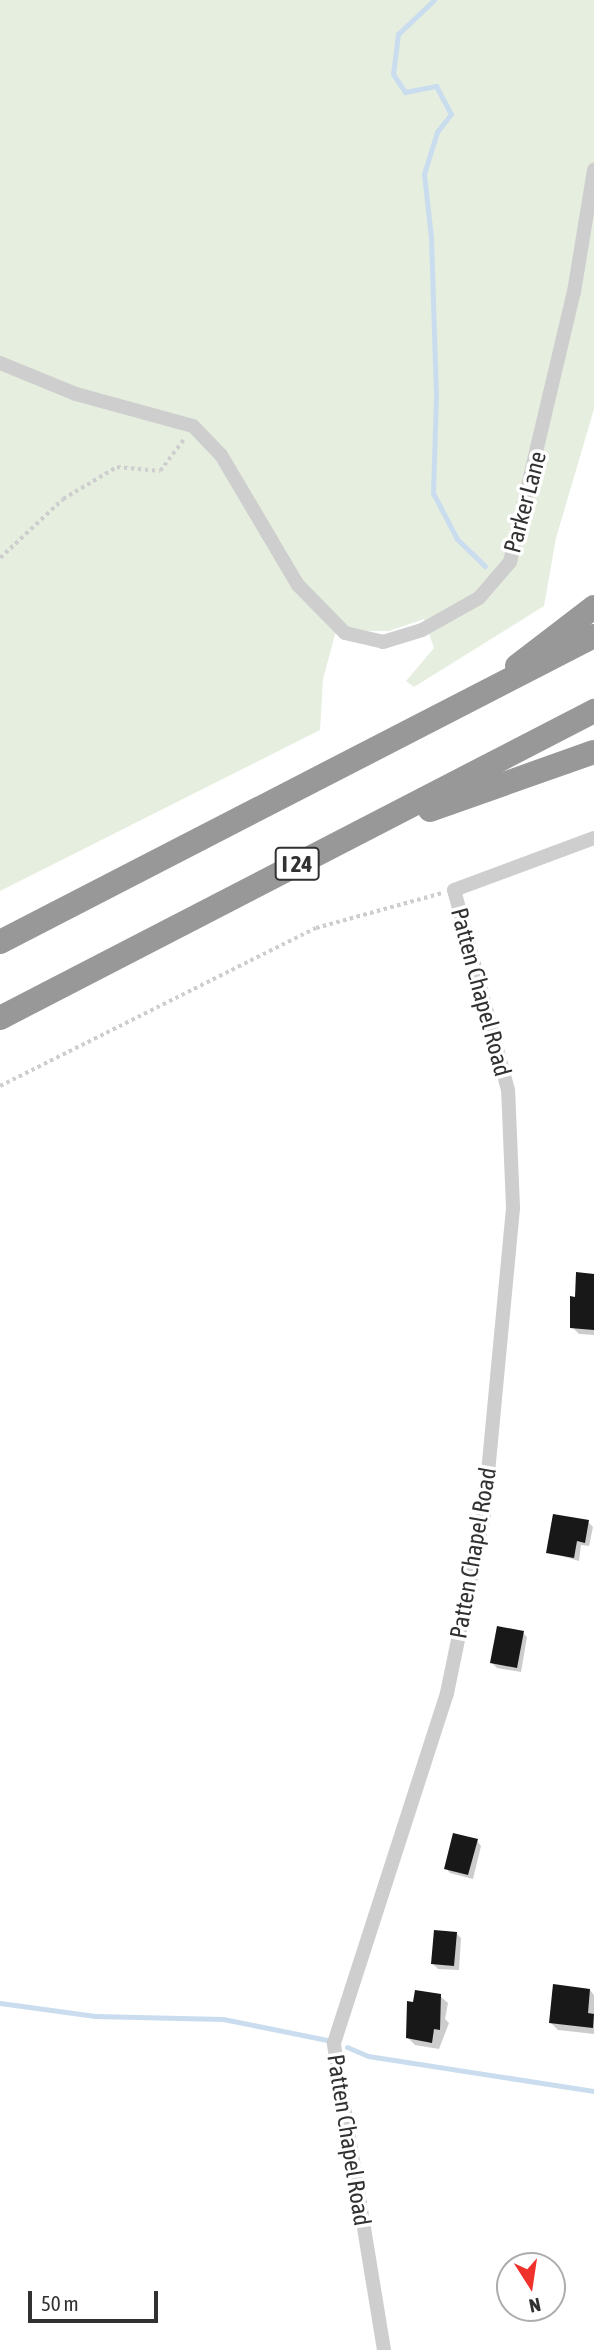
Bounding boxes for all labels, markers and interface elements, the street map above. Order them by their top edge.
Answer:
street label: Parker Lane [498,448,552,556]
road number: I 24 [274,844,320,884]
street label: Patten Chapel Road [445,905,517,1079]
street label: Patten Chapel Road [444,1465,502,1641]
street label: Patten Chapel Road [321,2052,377,2228]
north arrow [496,2252,566,2322]
scale bar [32,2276,161,2320]
text: 50 m [41,2291,79,2315]
text: N [527,2294,543,2318]

